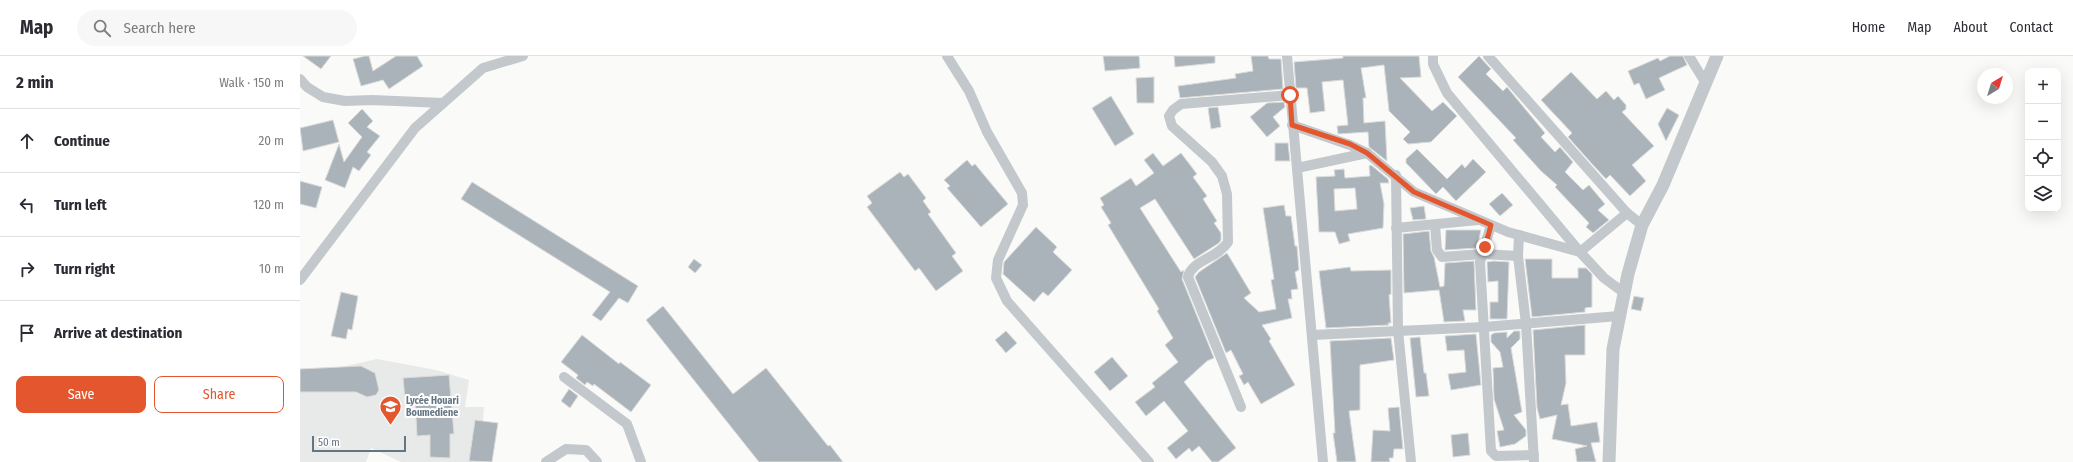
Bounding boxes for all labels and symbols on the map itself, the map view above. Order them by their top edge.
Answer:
north arrow [1977,68,2013,104]
route start [1281,86,1299,104]
route end [1476,238,1494,256]
school or university icon: Lycée Houari Boumediene [378,394,404,427]
place label: Lycée Houari Boumediene [406,394,459,419]
scale bar [312,434,406,453]

